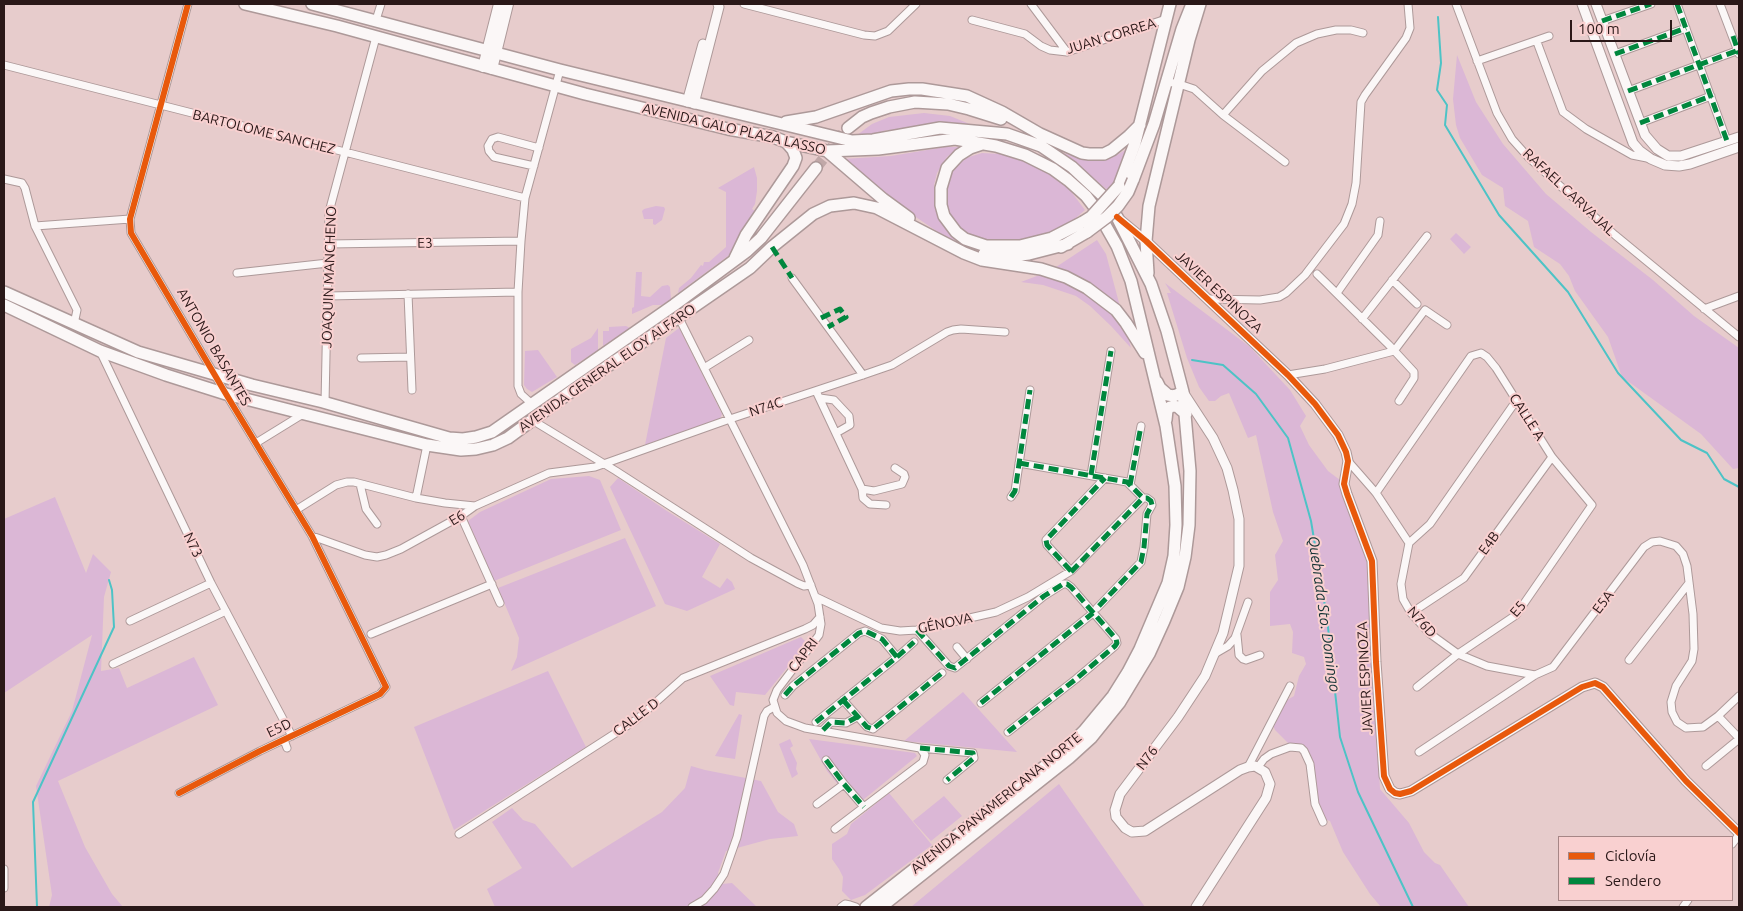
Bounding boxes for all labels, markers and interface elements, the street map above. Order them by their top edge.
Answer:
scale bar [1573,10,1676,42]
street label: JUAN CORREA [1064,14,1158,58]
text: 100 m [1578,20,1620,37]
street label: AVENIDA GALO PLAZA LASSO [641,100,827,158]
street label: BARTOLOME SANCHEZ [191,106,337,158]
street label: RAFAEL CARVAJAL [1519,145,1619,239]
street label: JOAQUIN MANCHENO [318,206,340,348]
street label: E3 [417,234,433,252]
street label: JAVIER ESPINOZA [1172,247,1266,337]
street label: ANTONIO BASANTES [174,285,254,409]
street label: AVENIDA GENERAL ELOY ALFARO [515,300,699,436]
street label: CALLE A [1506,390,1548,444]
street label: N74C [747,394,785,420]
street label: E6 [446,507,468,529]
street label: E4B [1475,528,1503,558]
street label: N73 [180,530,206,560]
water label: Quebrada Sto. Domingo [1304,535,1344,693]
street label: E5A [1589,587,1617,617]
street label: E5 [1506,598,1530,620]
street label: N76D [1404,603,1440,641]
street label: GÉNOVA [916,609,974,637]
street label: JAVIER ESPINOZA [1354,621,1376,735]
street label: CAPRI [785,634,821,676]
street label: CALLE D [610,694,662,740]
street label: E5D [264,715,294,741]
street label: AVENIDA PANAMERICANA NORTE [907,729,1085,877]
street label: N76 [1133,743,1161,773]
legend [1558,836,1733,901]
text: Ciclovía [1605,847,1656,864]
text: Sendero [1605,872,1661,889]

